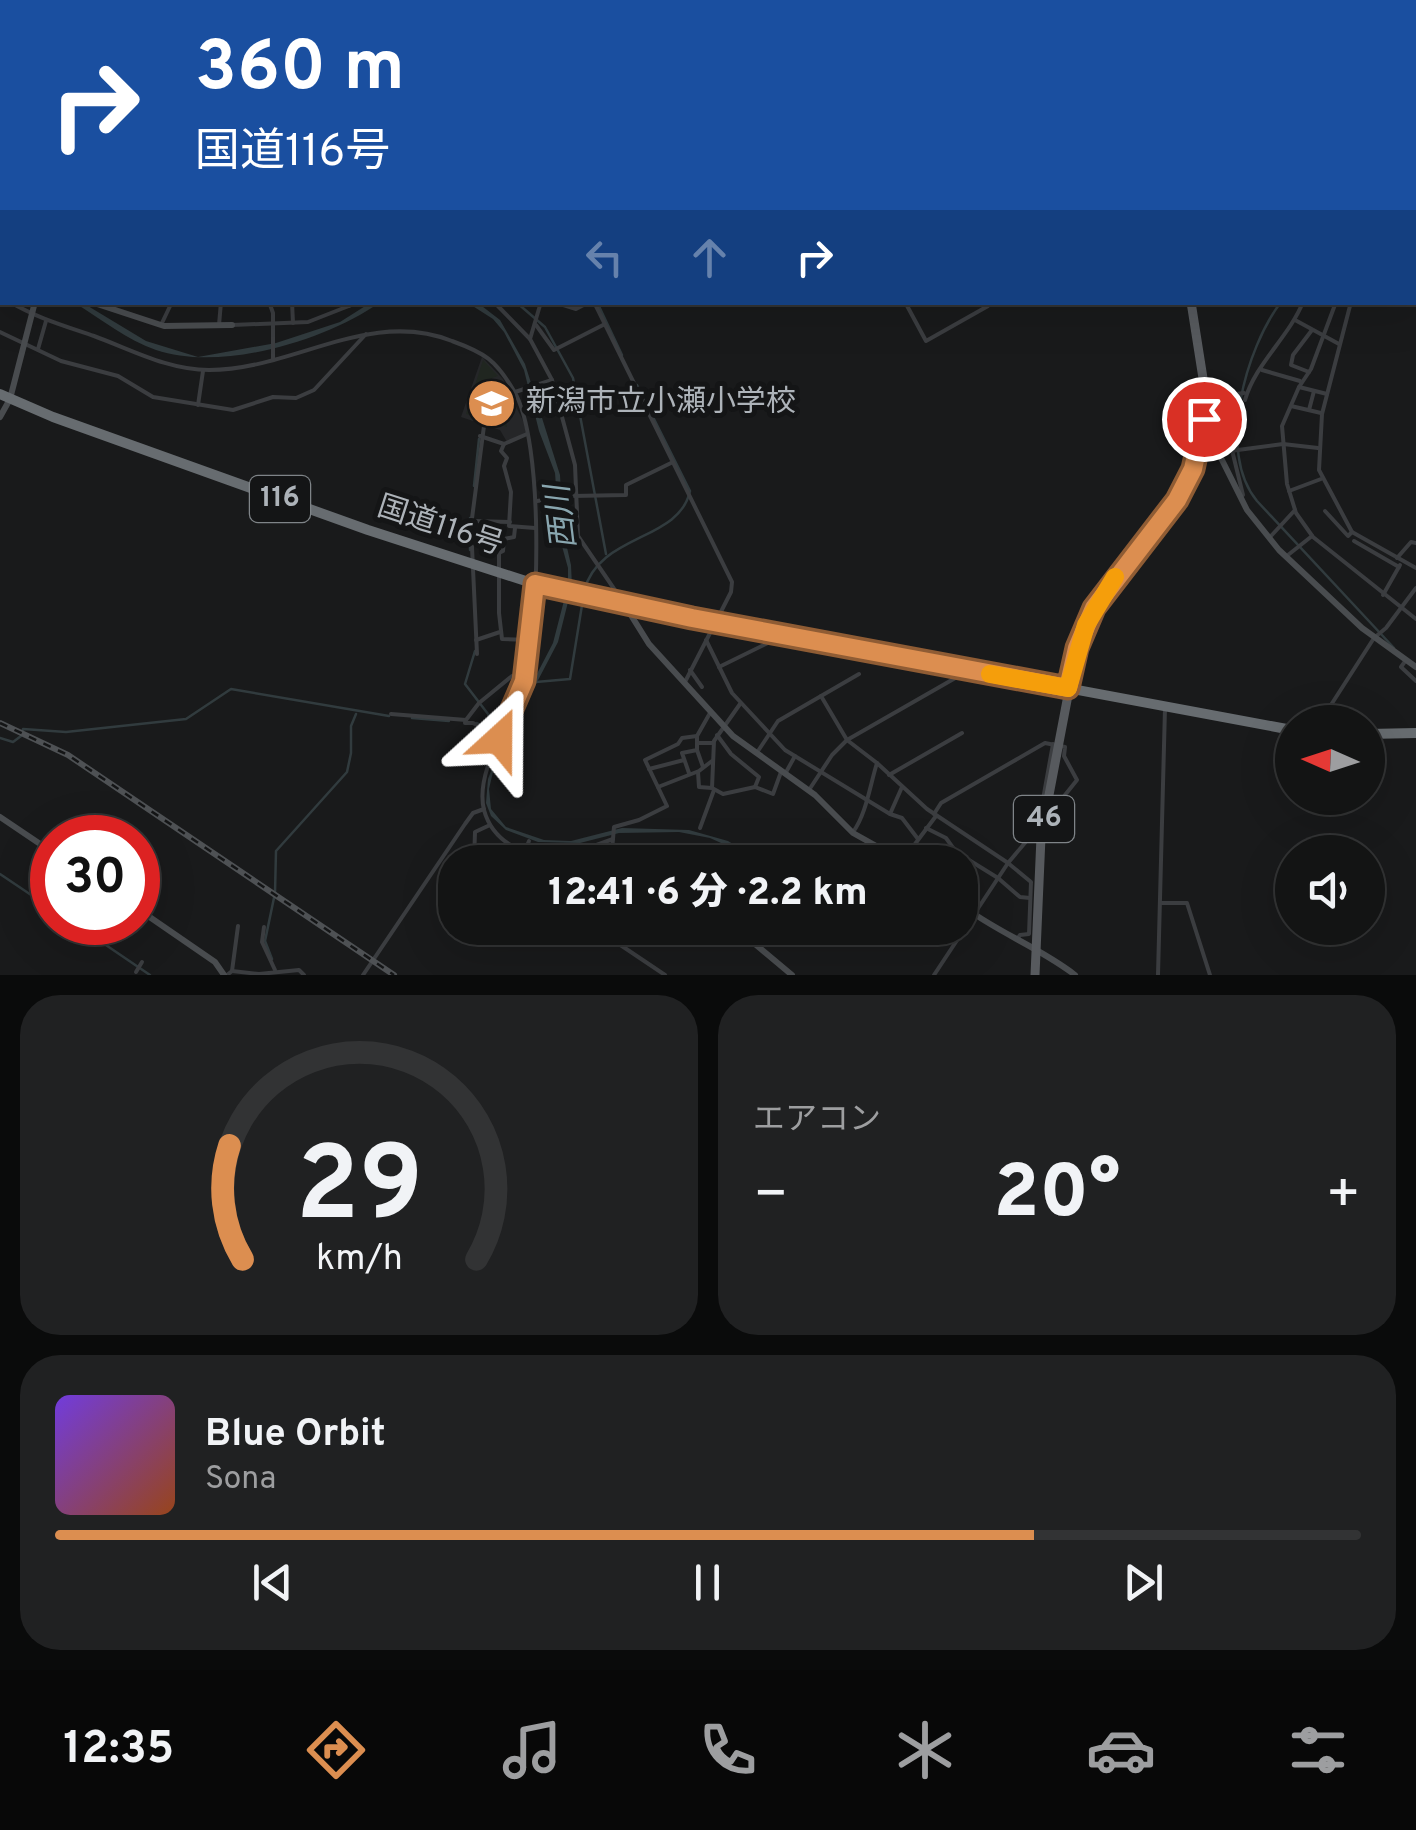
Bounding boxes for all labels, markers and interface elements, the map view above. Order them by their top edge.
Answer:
text: 360 m [195,26,405,115]
icon: right [30,40,160,170]
text: 国道116号 [195,125,390,182]
icon: left [577,230,632,285]
icon: ahead [682,230,737,285]
icon: right [787,230,842,285]
school or university icon: 新潟市立小瀬小学校 [465,377,517,429]
pin [1162,377,1247,462]
place label: 新潟市立小瀬小学校 [526,385,796,422]
icon: arrive [1177,392,1232,447]
road number: 116 [250,476,310,522]
water label: 西川 [539,480,587,551]
street label: 国道116号 [372,489,508,565]
position arrow [447,687,551,791]
north arrow [1275,705,1385,815]
map controls [1275,705,1385,945]
road number: 46 [1014,796,1074,842]
speed limit sign: 30 [30,815,160,945]
button: sound [1275,835,1385,945]
text: 12:41 · 6 分 · 2.2 km [548,870,868,919]
text: エアコン [753,1101,881,1141]
text: 29 [295,1125,423,1257]
text: 20° [994,1149,1120,1244]
text: − [753,1162,788,1232]
text: + [1326,1162,1361,1232]
text: km/h [316,1237,402,1283]
text: Blue Orbit [205,1411,386,1460]
text: Sona [205,1460,276,1500]
icon: previous [245,1555,300,1610]
icon: pause [680,1555,735,1610]
icon: next [1116,1555,1171,1610]
icon: directions [301,1715,371,1785]
icon: music [497,1715,567,1785]
icon: phone [693,1715,763,1785]
icon: climate [890,1715,960,1785]
icon: car [1086,1715,1156,1785]
icon: filters [1283,1715,1353,1785]
text: 12:35 [63,1722,174,1779]

